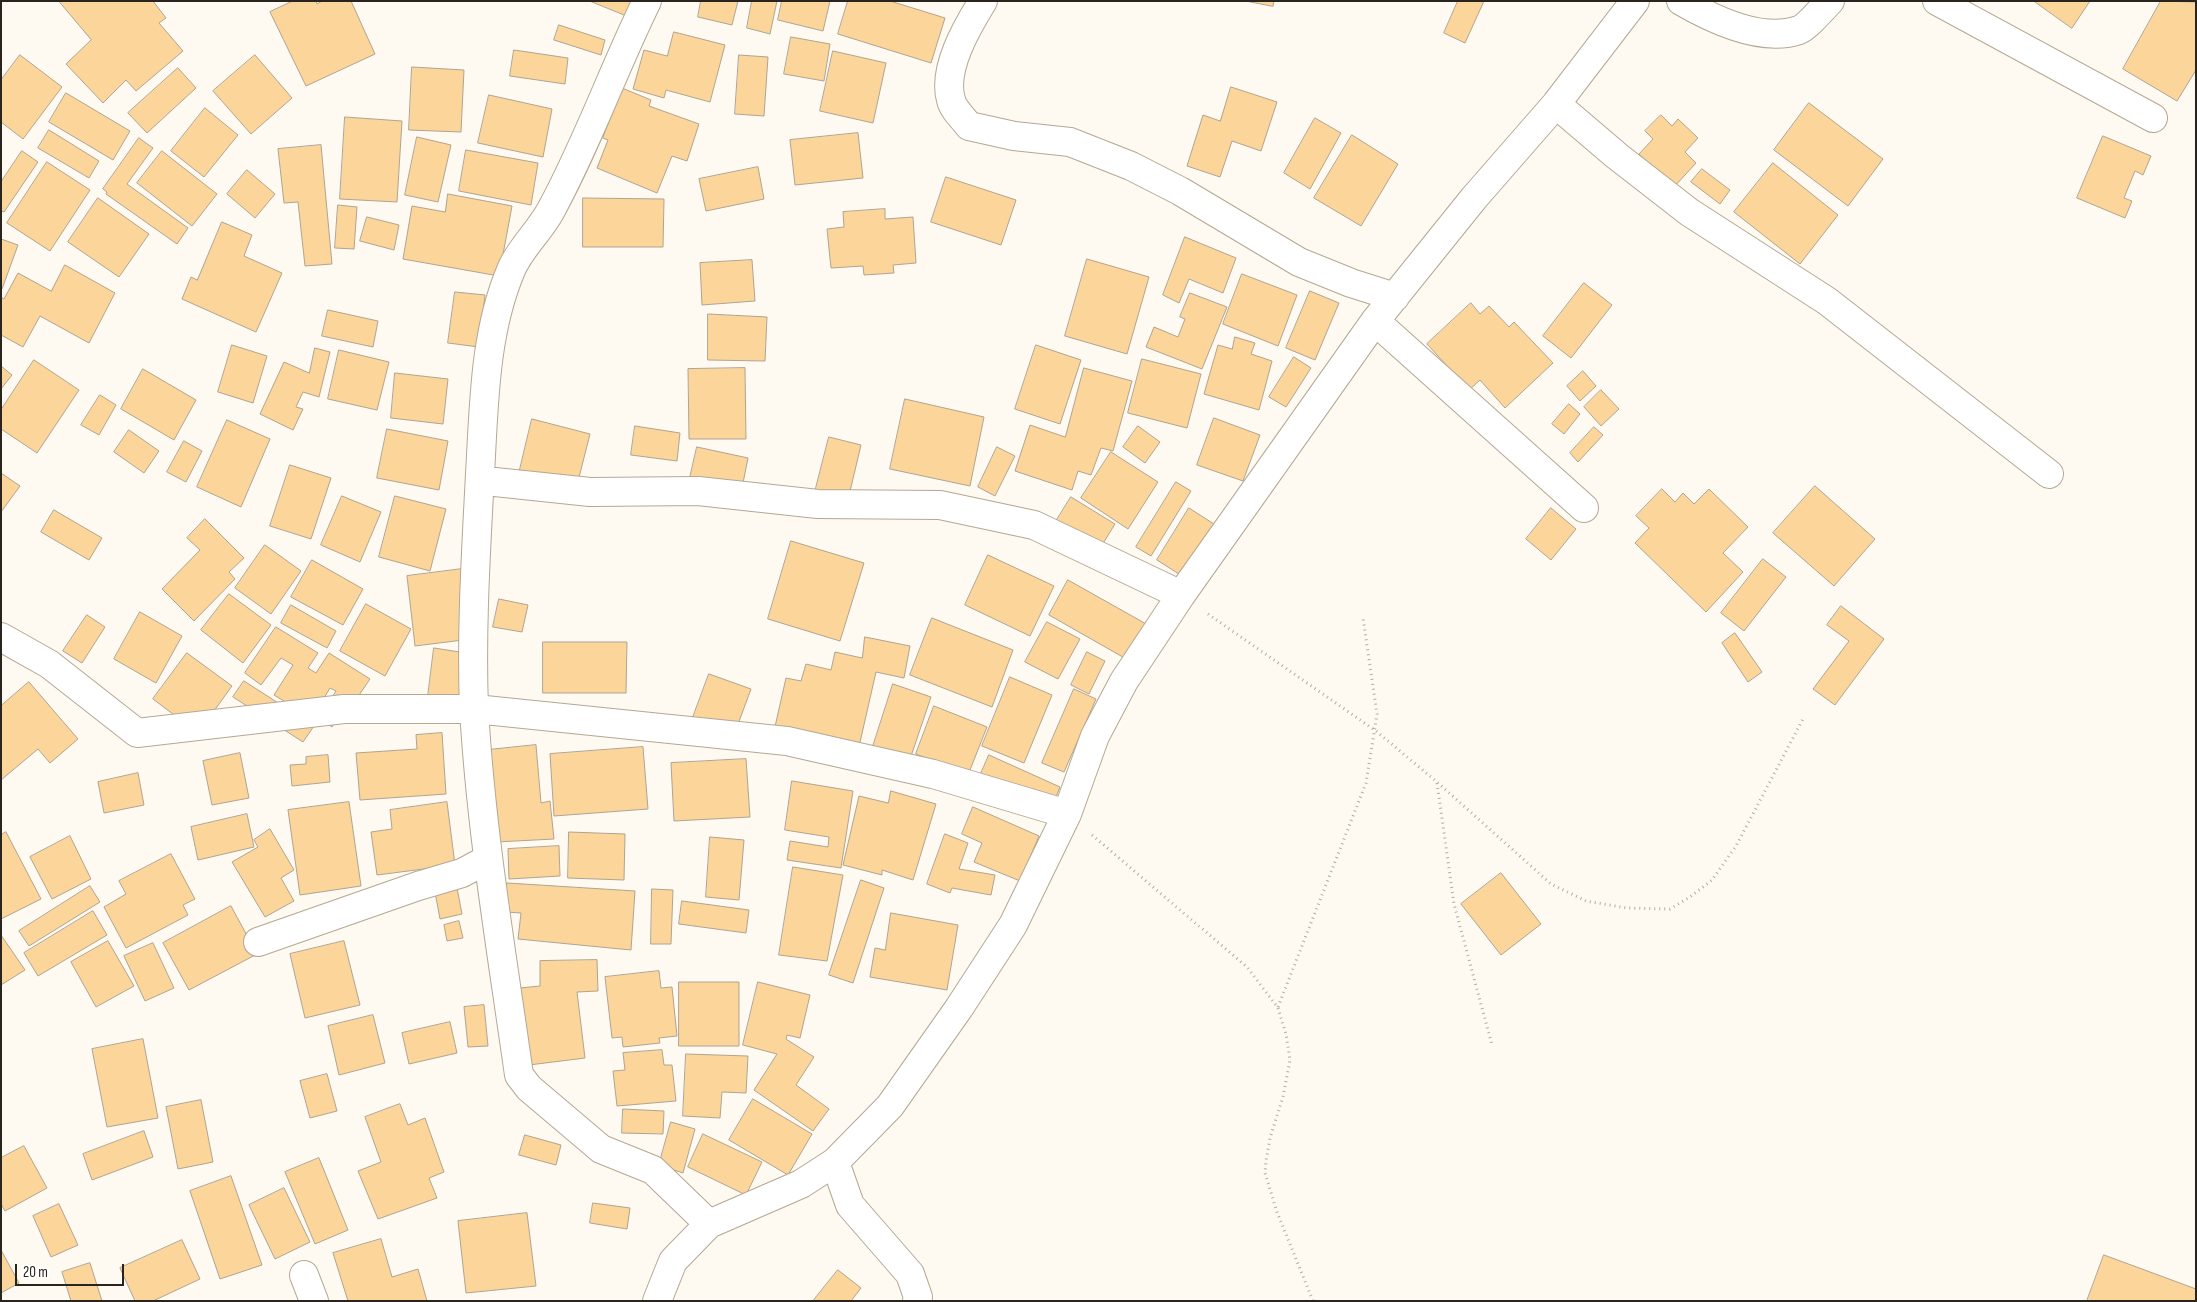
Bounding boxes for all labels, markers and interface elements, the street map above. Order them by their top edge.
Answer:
scale bar [18,1254,126,1286]
text: 20 m [23,1263,48,1282]

